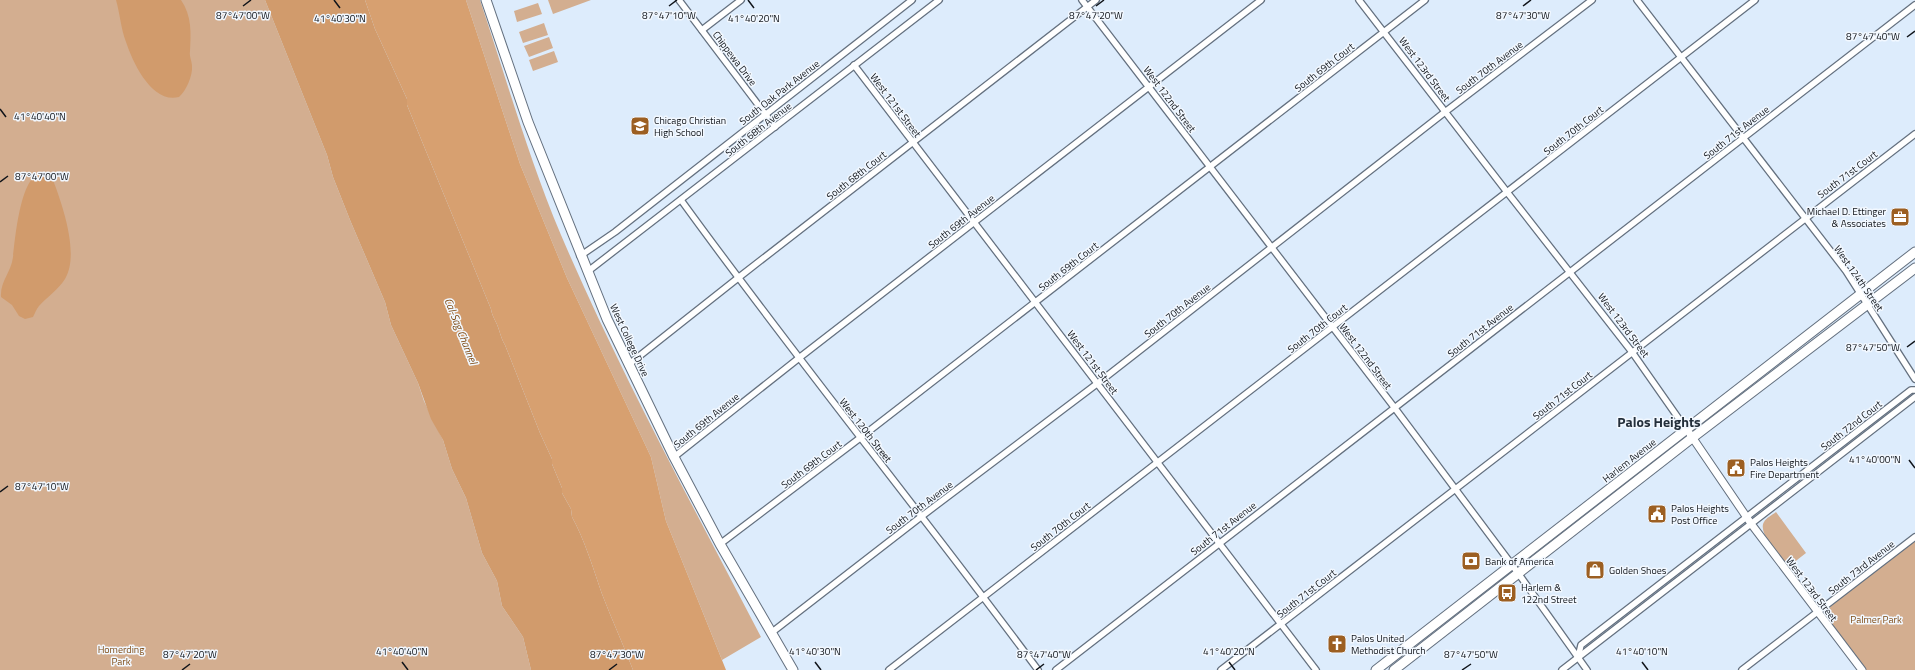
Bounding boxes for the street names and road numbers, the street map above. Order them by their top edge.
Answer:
street label: Chippewa Drive [709,28,760,89]
street label: West 123rd Street [1395,34,1454,105]
street label: South 70th Avenue [1453,37,1526,98]
street label: South 69th Court [1291,39,1358,96]
street label: South Oak Park Avenue [736,56,823,129]
street label: West 122nd Street [1140,63,1200,136]
street label: West 121st Street [866,70,925,141]
street label: South 68th Avenue [722,99,795,160]
street label: South 70th Court [1540,102,1607,159]
street label: South 71st Avenue [1700,102,1772,163]
street label: South 68th Court [823,147,890,204]
street label: South 71st Court [1814,147,1881,202]
street label: South 69th Avenue [925,191,998,252]
street label: South 69th Court [1035,238,1102,295]
street label: West 124th Street [1830,242,1887,315]
street label: South 70th Avenue [1141,280,1214,341]
street label: West 123rd Street [1594,290,1653,361]
street label: South 70th Court [1284,300,1351,357]
street label: South 71st Avenue [1444,300,1516,361]
street label: West College Drive [606,301,653,379]
street label: West 122nd Street [1336,320,1396,393]
street label: West 121st Street [1063,327,1122,398]
street label: South 71st Court [1529,367,1595,423]
street label: South 69th Avenue [670,389,742,452]
street label: West 120th Street [836,395,896,466]
street label: South 72nd Court [1818,396,1885,454]
street label: Harlem Avenue [1599,435,1659,486]
street label: South 69th Court [778,436,845,492]
street label: South 70th Avenue [883,477,956,538]
street label: South 70th Court [1027,498,1094,555]
street label: South 71st Avenue [1187,498,1259,559]
street label: South 73rd Avenue [1825,537,1898,598]
street label: West 123rd Street [1782,554,1841,625]
street label: South 71st Court [1273,565,1339,621]

